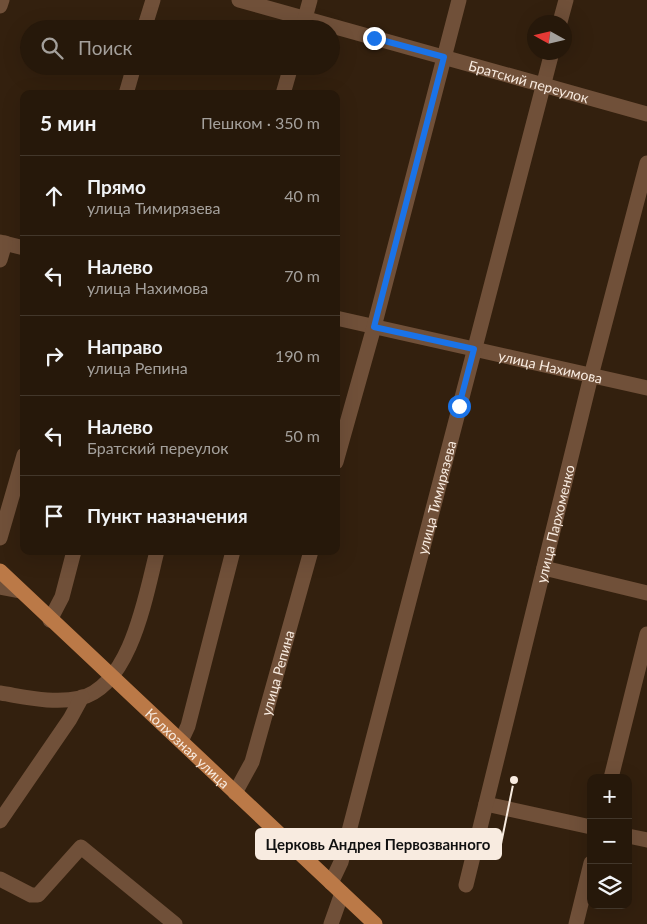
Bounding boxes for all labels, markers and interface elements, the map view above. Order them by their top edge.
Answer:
north arrow [527,15,572,60]
search box [20,20,340,75]
route end [363,27,386,50]
icon: search [38,34,66,62]
text: Поиск [78,36,132,59]
street label: Братский переулок [467,56,592,106]
text: 5 мин [40,110,97,135]
text: Пешком · 350 m [201,113,320,132]
text: Прямо [87,175,146,198]
icon: ahead [40,182,68,210]
text: 40 m [284,186,320,205]
text: улица Тимирязева [87,198,221,217]
text: Налево [87,255,153,278]
icon: left [40,262,68,290]
text: 70 m [284,266,320,285]
text: улица Нахимова [87,278,208,297]
text: Направо [87,335,163,358]
icon: right [40,342,68,370]
text: 190 m [275,346,320,365]
street label: улица Нахимова [497,346,604,386]
text: улица Репина [87,358,188,377]
route start [448,395,471,418]
text: Налево [87,415,153,438]
icon: left [40,422,68,450]
text: 50 m [284,426,320,445]
text: Братский переулок [87,438,229,457]
street label: улица Тимирязева [413,439,459,556]
street label: улица Пархоменко [532,463,577,585]
icon: arrive [40,502,68,530]
text: Пункт назначения [87,504,248,527]
street label: улица Репина [257,628,297,718]
street label: Колхозная улица [142,704,233,791]
map controls [587,774,632,909]
button: + [587,774,632,819]
button: − [587,819,632,864]
callout: Церковь Андрея Первозванного [256,829,501,859]
text: Церковь Андрея Первозванного [266,835,491,853]
button: layers [587,864,632,909]

